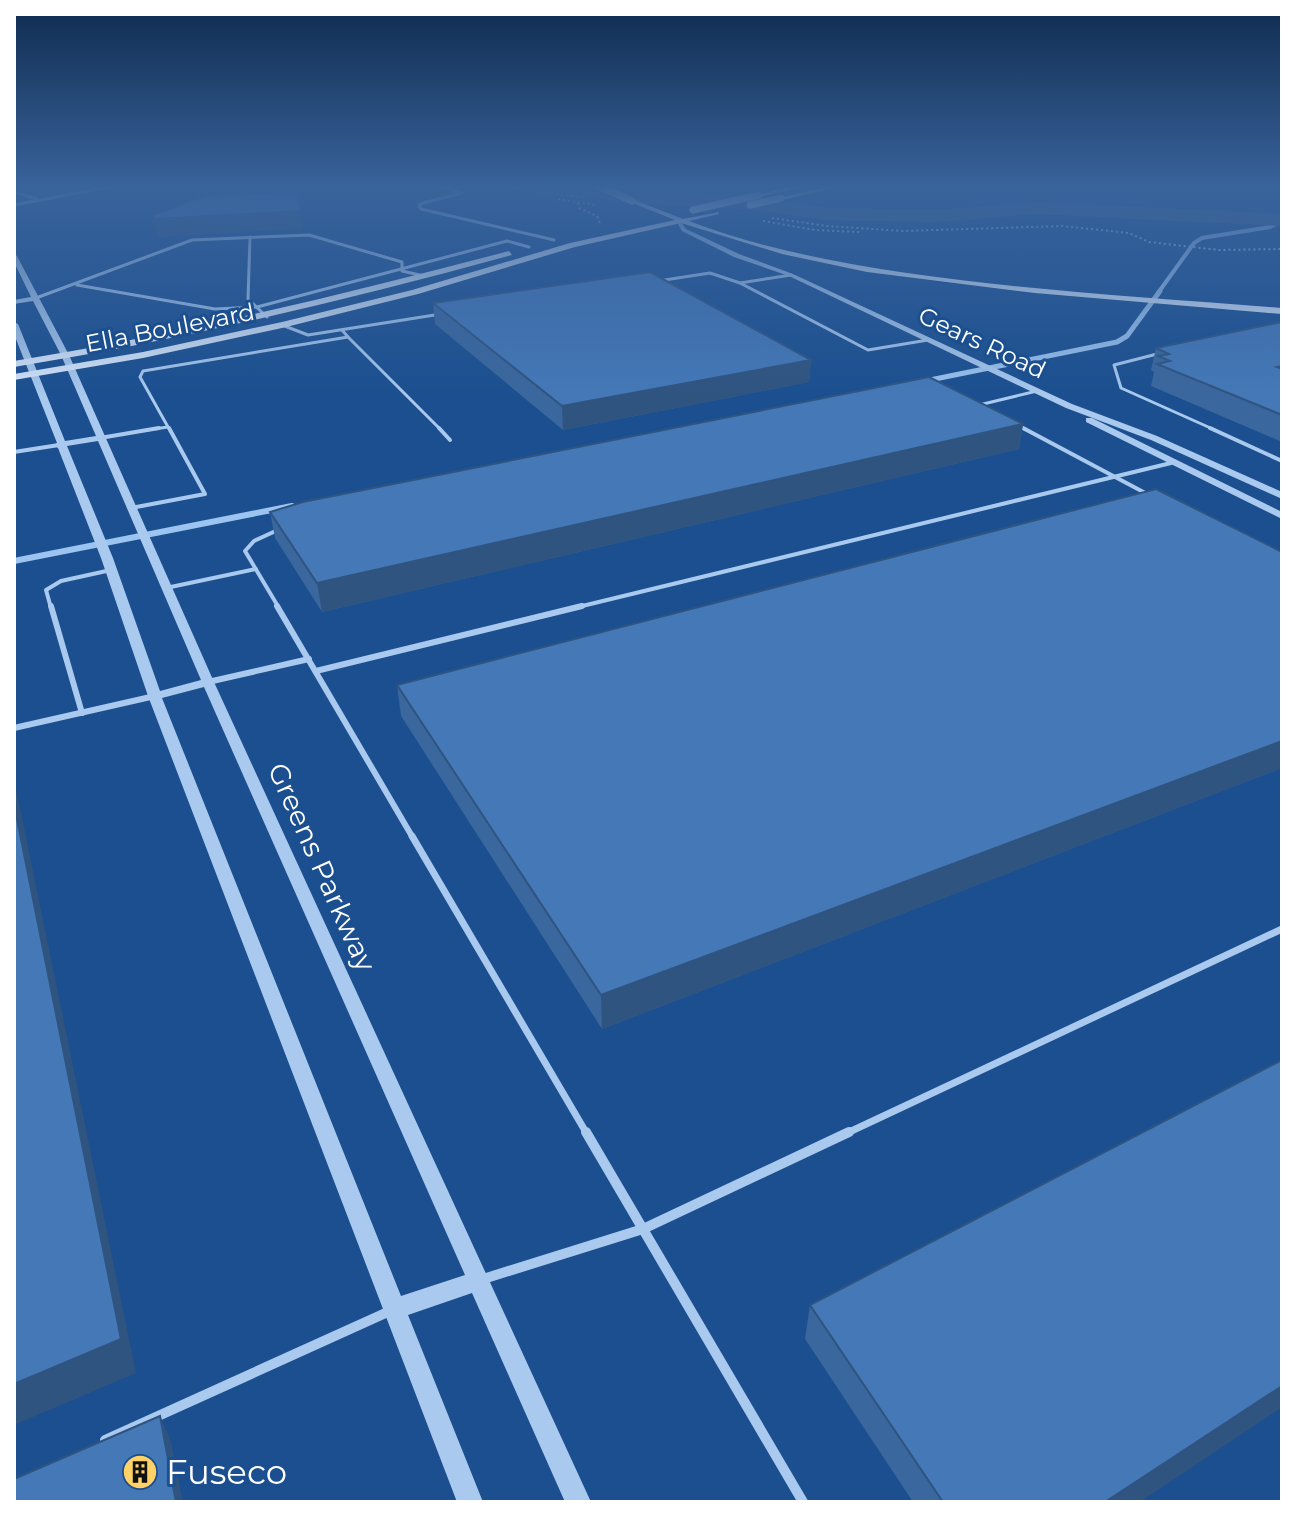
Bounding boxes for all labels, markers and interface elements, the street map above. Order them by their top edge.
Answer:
street label: Ella Boulevard [83,297,257,358]
street label: Gears Road [914,300,1050,385]
street label: Greens Parkway [261,757,384,977]
place label: Fuseco [166,1451,287,1493]
building icon: Fuseco [121,1453,159,1491]

